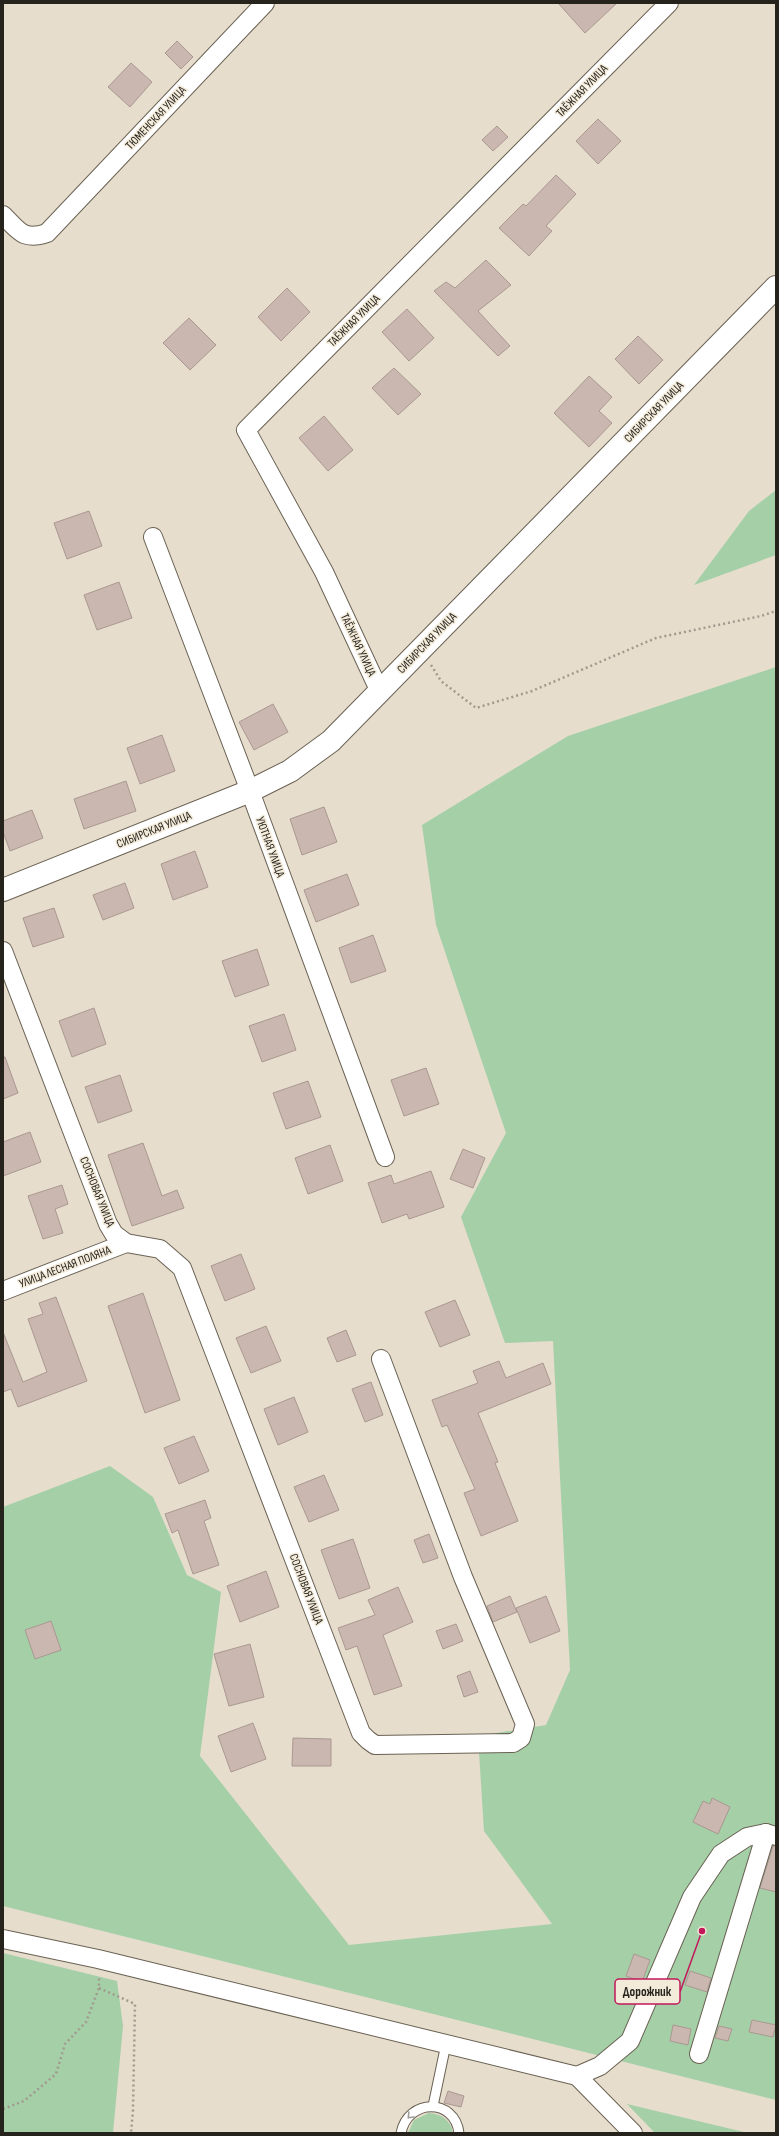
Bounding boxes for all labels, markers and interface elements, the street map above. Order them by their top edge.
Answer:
street label: ТАЁЖНАЯ УЛИЦА [553,61,612,121]
street label: ТЮМЕНСКАЯ УЛИЦА [123,82,190,153]
street label: ТАЁЖНАЯ УЛИЦА [325,291,384,350]
street label: СИБИРСКАЯ УЛИЦА [621,378,688,446]
street label: СИБИРСКАЯ УЛИЦА [394,609,461,677]
street label: ТАЁЖНАЯ УЛИЦА [337,611,380,680]
street label: СИБИРСКАЯ УЛИЦА [114,808,194,852]
street label: УЮТНАЯ УЛИЦА [252,815,288,880]
street label: СОСНОВАЯ УЛИЦА [76,1155,118,1230]
street label: УЛИЦА ЛЕСНАЯ ПОЛЯНА [17,1242,114,1291]
street label: СОСНОВАЯ УЛИЦА [286,1552,327,1627]
callout: Дорожник [615,1979,680,2004]
text: Дорожник [623,1984,672,2000]
one-way arrow [407,2111,415,2119]

